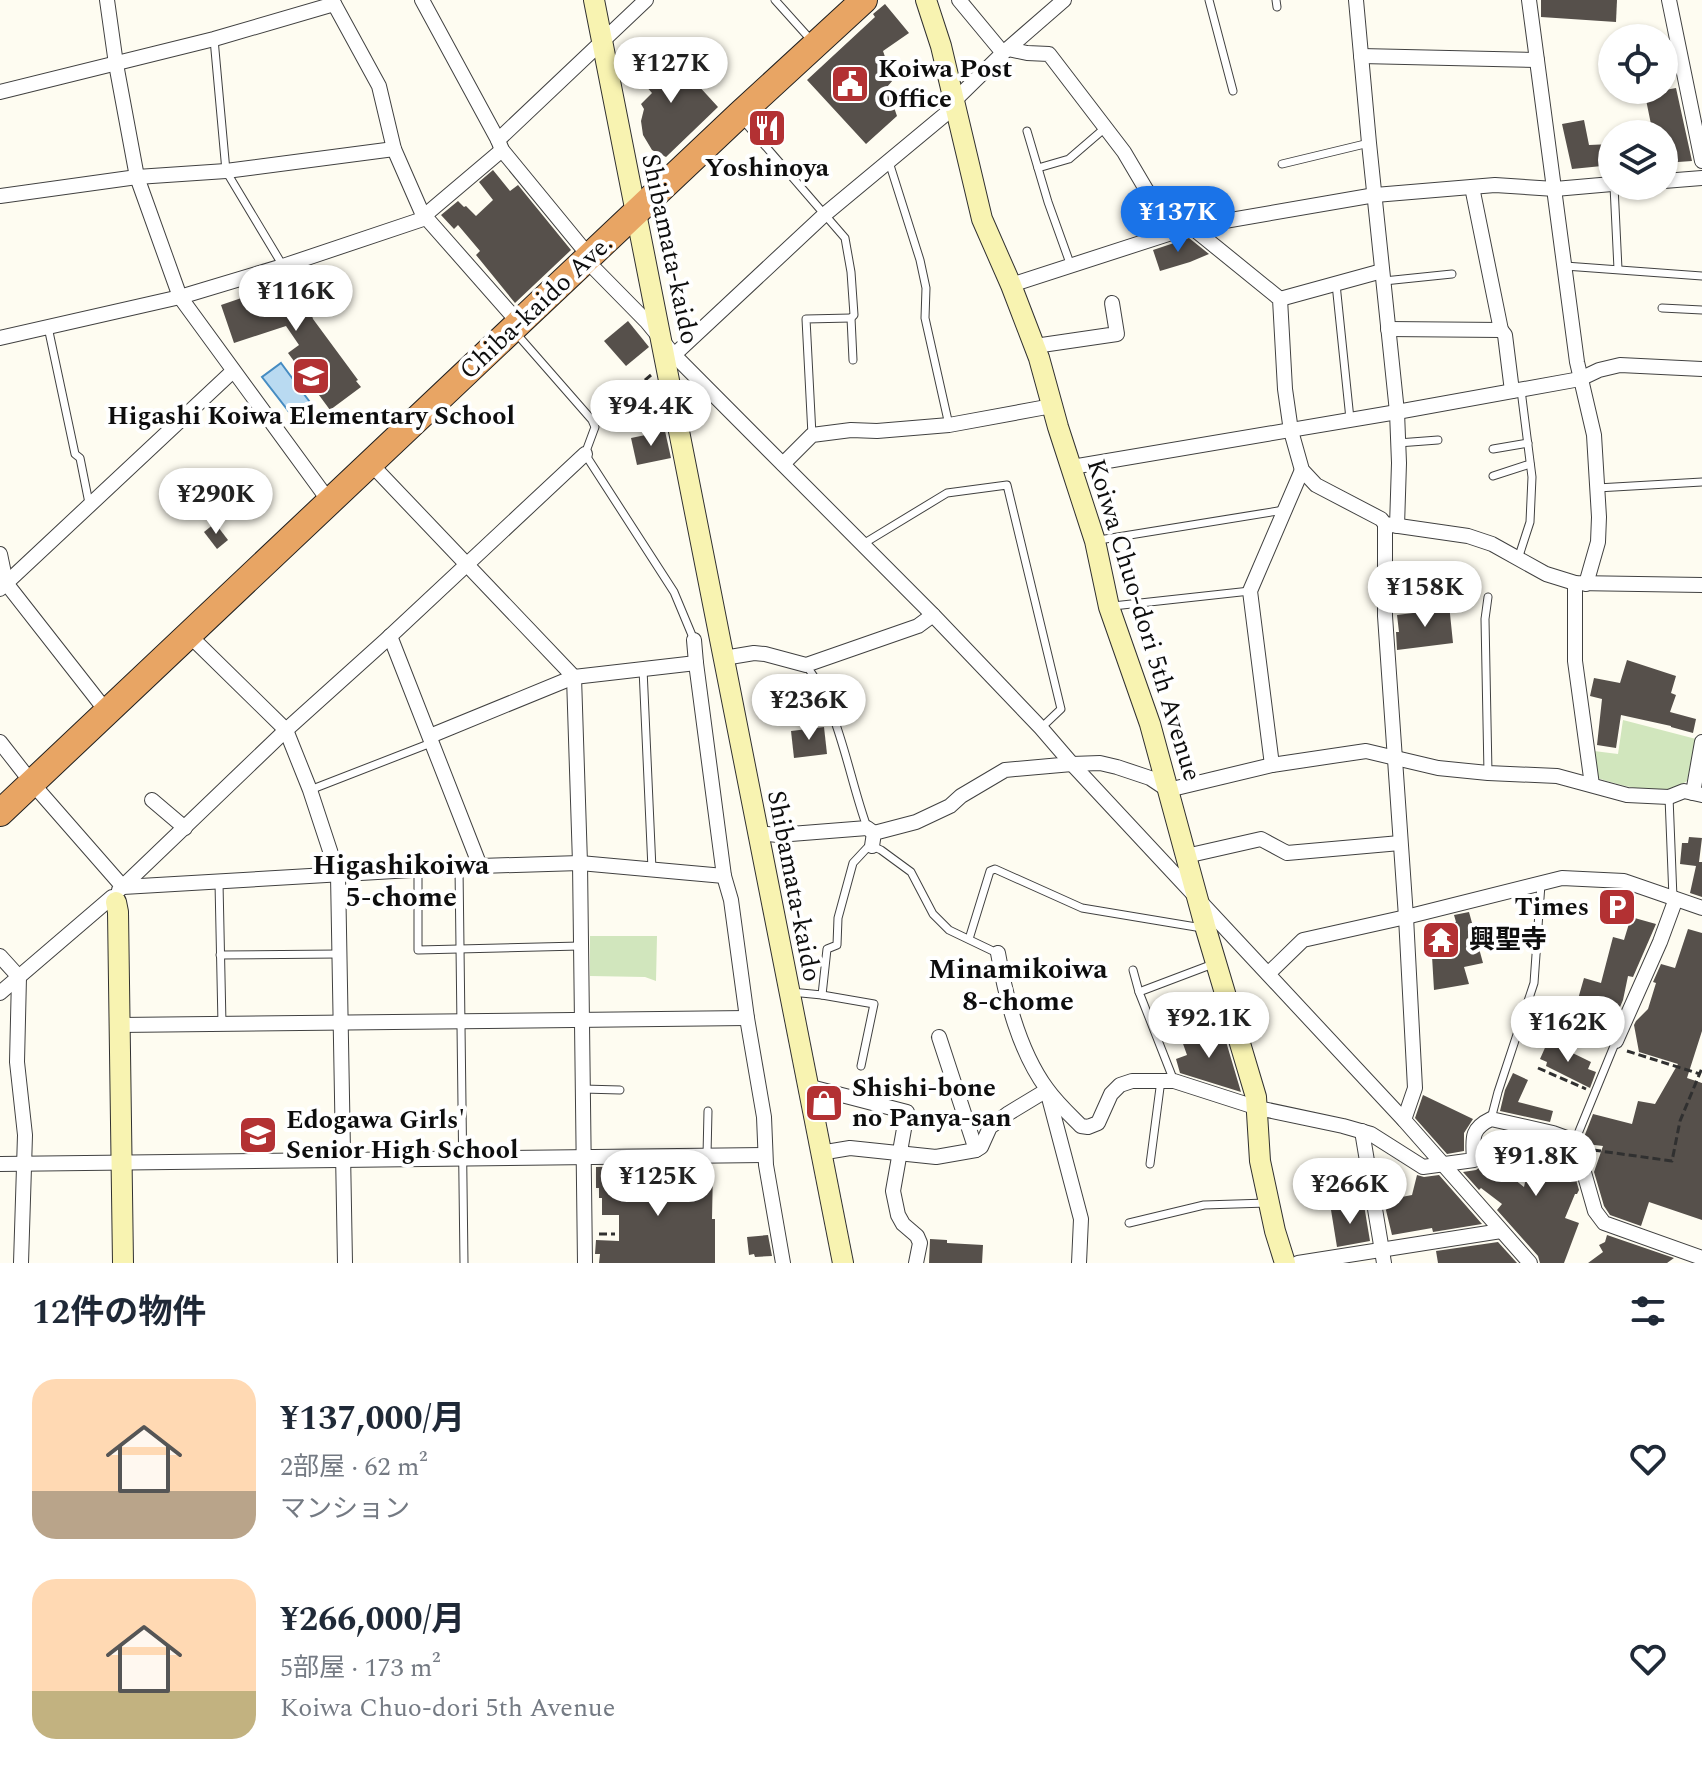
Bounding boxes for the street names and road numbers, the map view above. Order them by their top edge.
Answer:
street label: Shibamata-kaido [630,150,710,348]
street label: Chiba-kaido Ave. [450,225,622,389]
street label: Koiwa Chuo-dori 5th Avenue [1076,454,1212,786]
street label: Shibamata-kaido [756,787,832,985]

